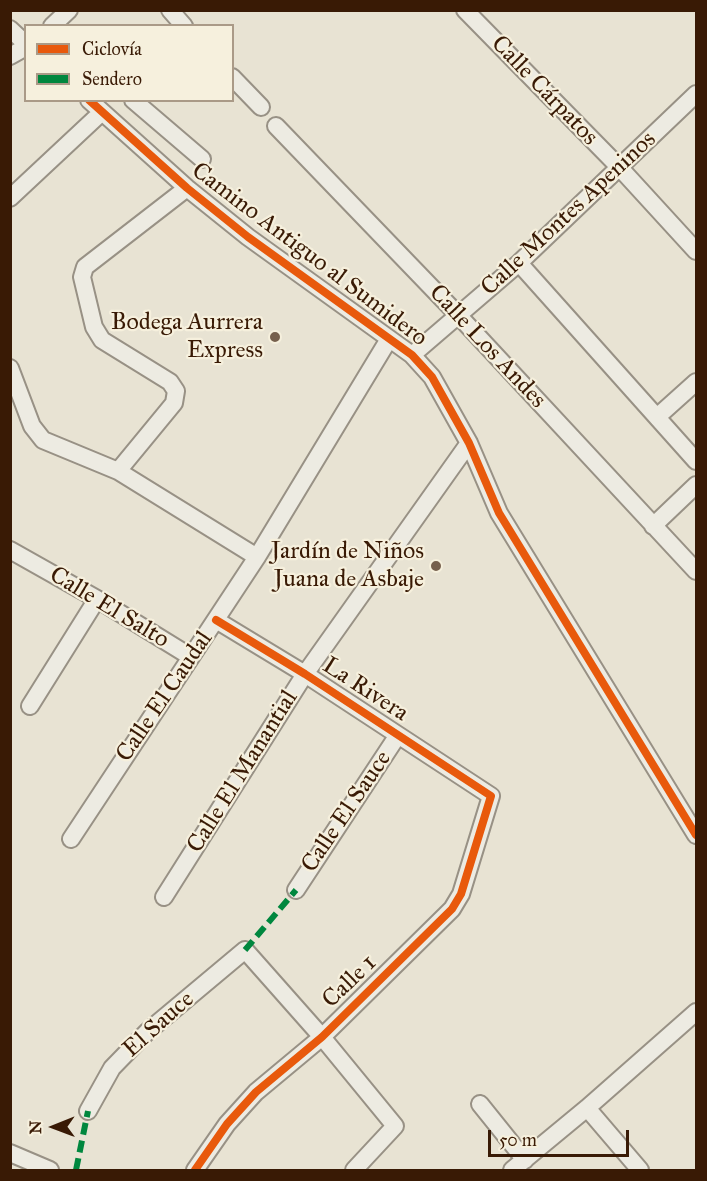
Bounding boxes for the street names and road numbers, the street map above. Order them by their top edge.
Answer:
street label: Calle Cárpatos [484,30,604,152]
street label: Calle Montes Apeninos [476,126,662,302]
street label: Camino Antiguo al Sumidero [185,157,433,353]
street label: Calle Los Andes [422,279,552,415]
street label: Calle El Salto [44,561,174,655]
street label: Calle El Caudal [111,626,219,768]
street label: La Rivera [317,652,413,728]
street label: Calle El Manantial [182,685,304,859]
street label: Calle El Sauce [296,746,398,878]
street label: Calle 1 [317,949,383,1015]
street label: El Sauce [118,986,200,1064]

